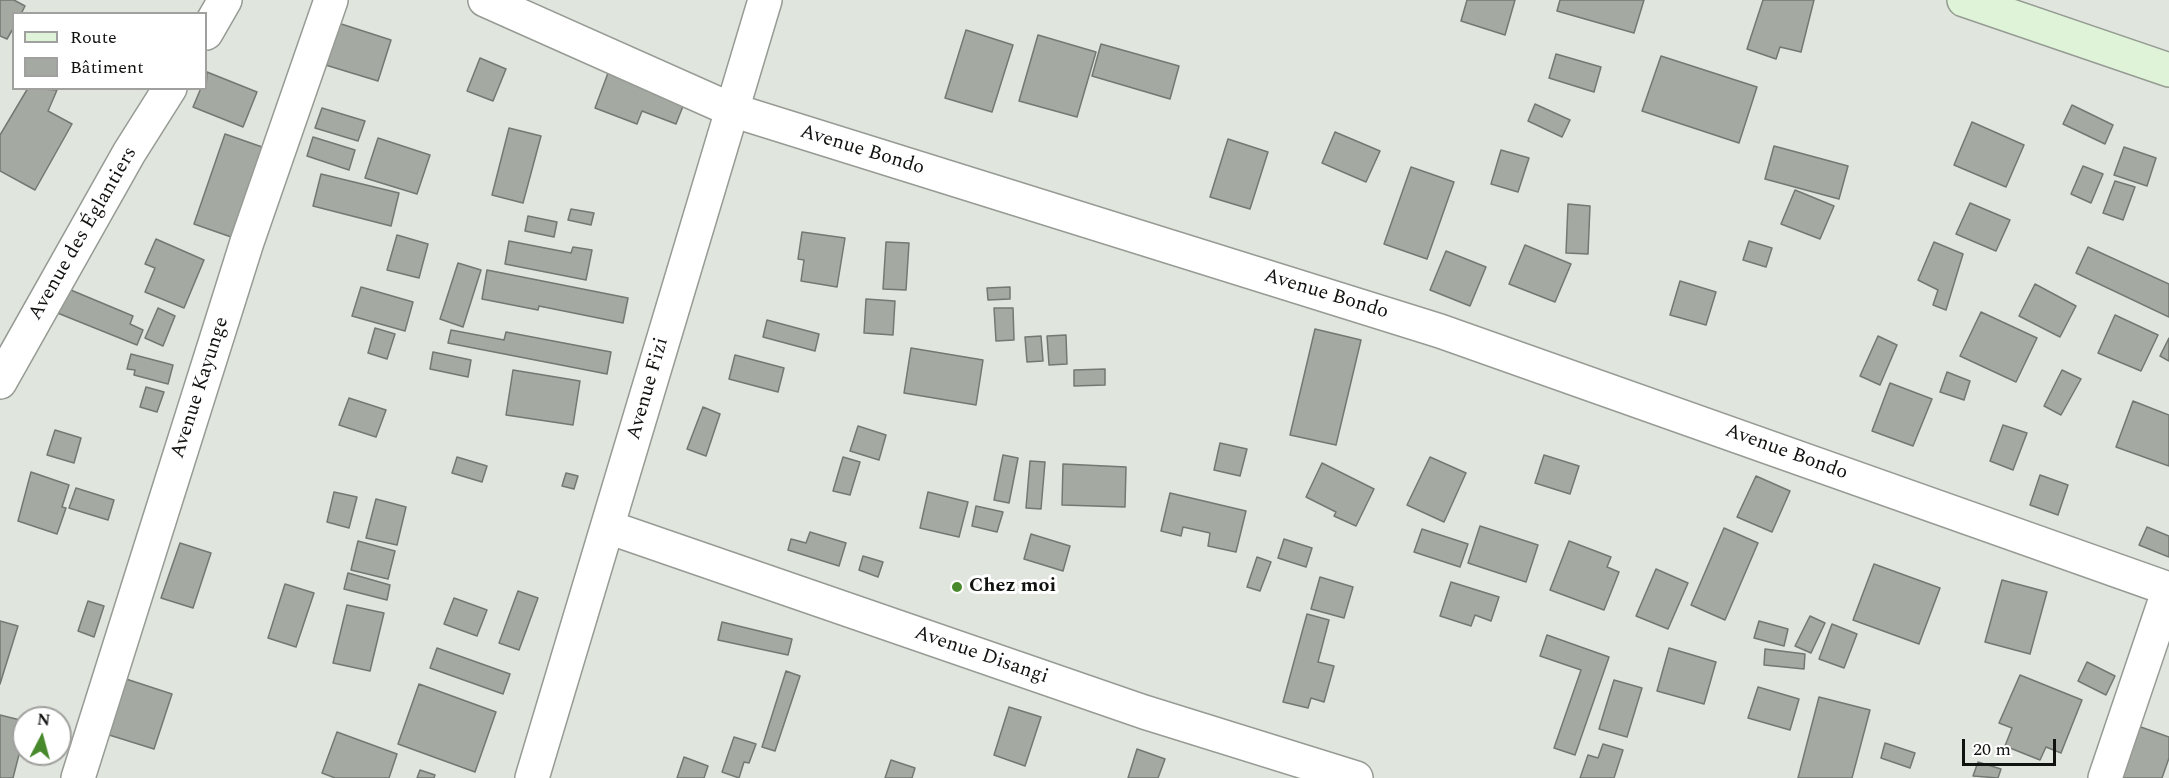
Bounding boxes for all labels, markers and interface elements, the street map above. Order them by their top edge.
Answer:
legend [12,12,207,90]
text: Route [70,24,117,51]
text: Bâtiment [70,54,144,81]
street label: Avenue Bondo [797,121,927,181]
street label: Avenue des Églantiers [25,143,143,325]
street label: Avenue Bondo [1261,265,1391,325]
street label: Avenue Kayunge [167,314,235,462]
street label: Avenue Fizi [623,335,675,443]
street label: Avenue Bondo [1721,420,1851,486]
place label: Chez moi [969,575,1056,599]
marker: Chez moi [950,580,964,594]
street label: Avenue Disangi [911,622,1051,690]
north arrow [12,706,72,766]
text: N [36,707,51,733]
scale bar [1965,727,2060,765]
text: 20 m [1973,736,2011,763]

